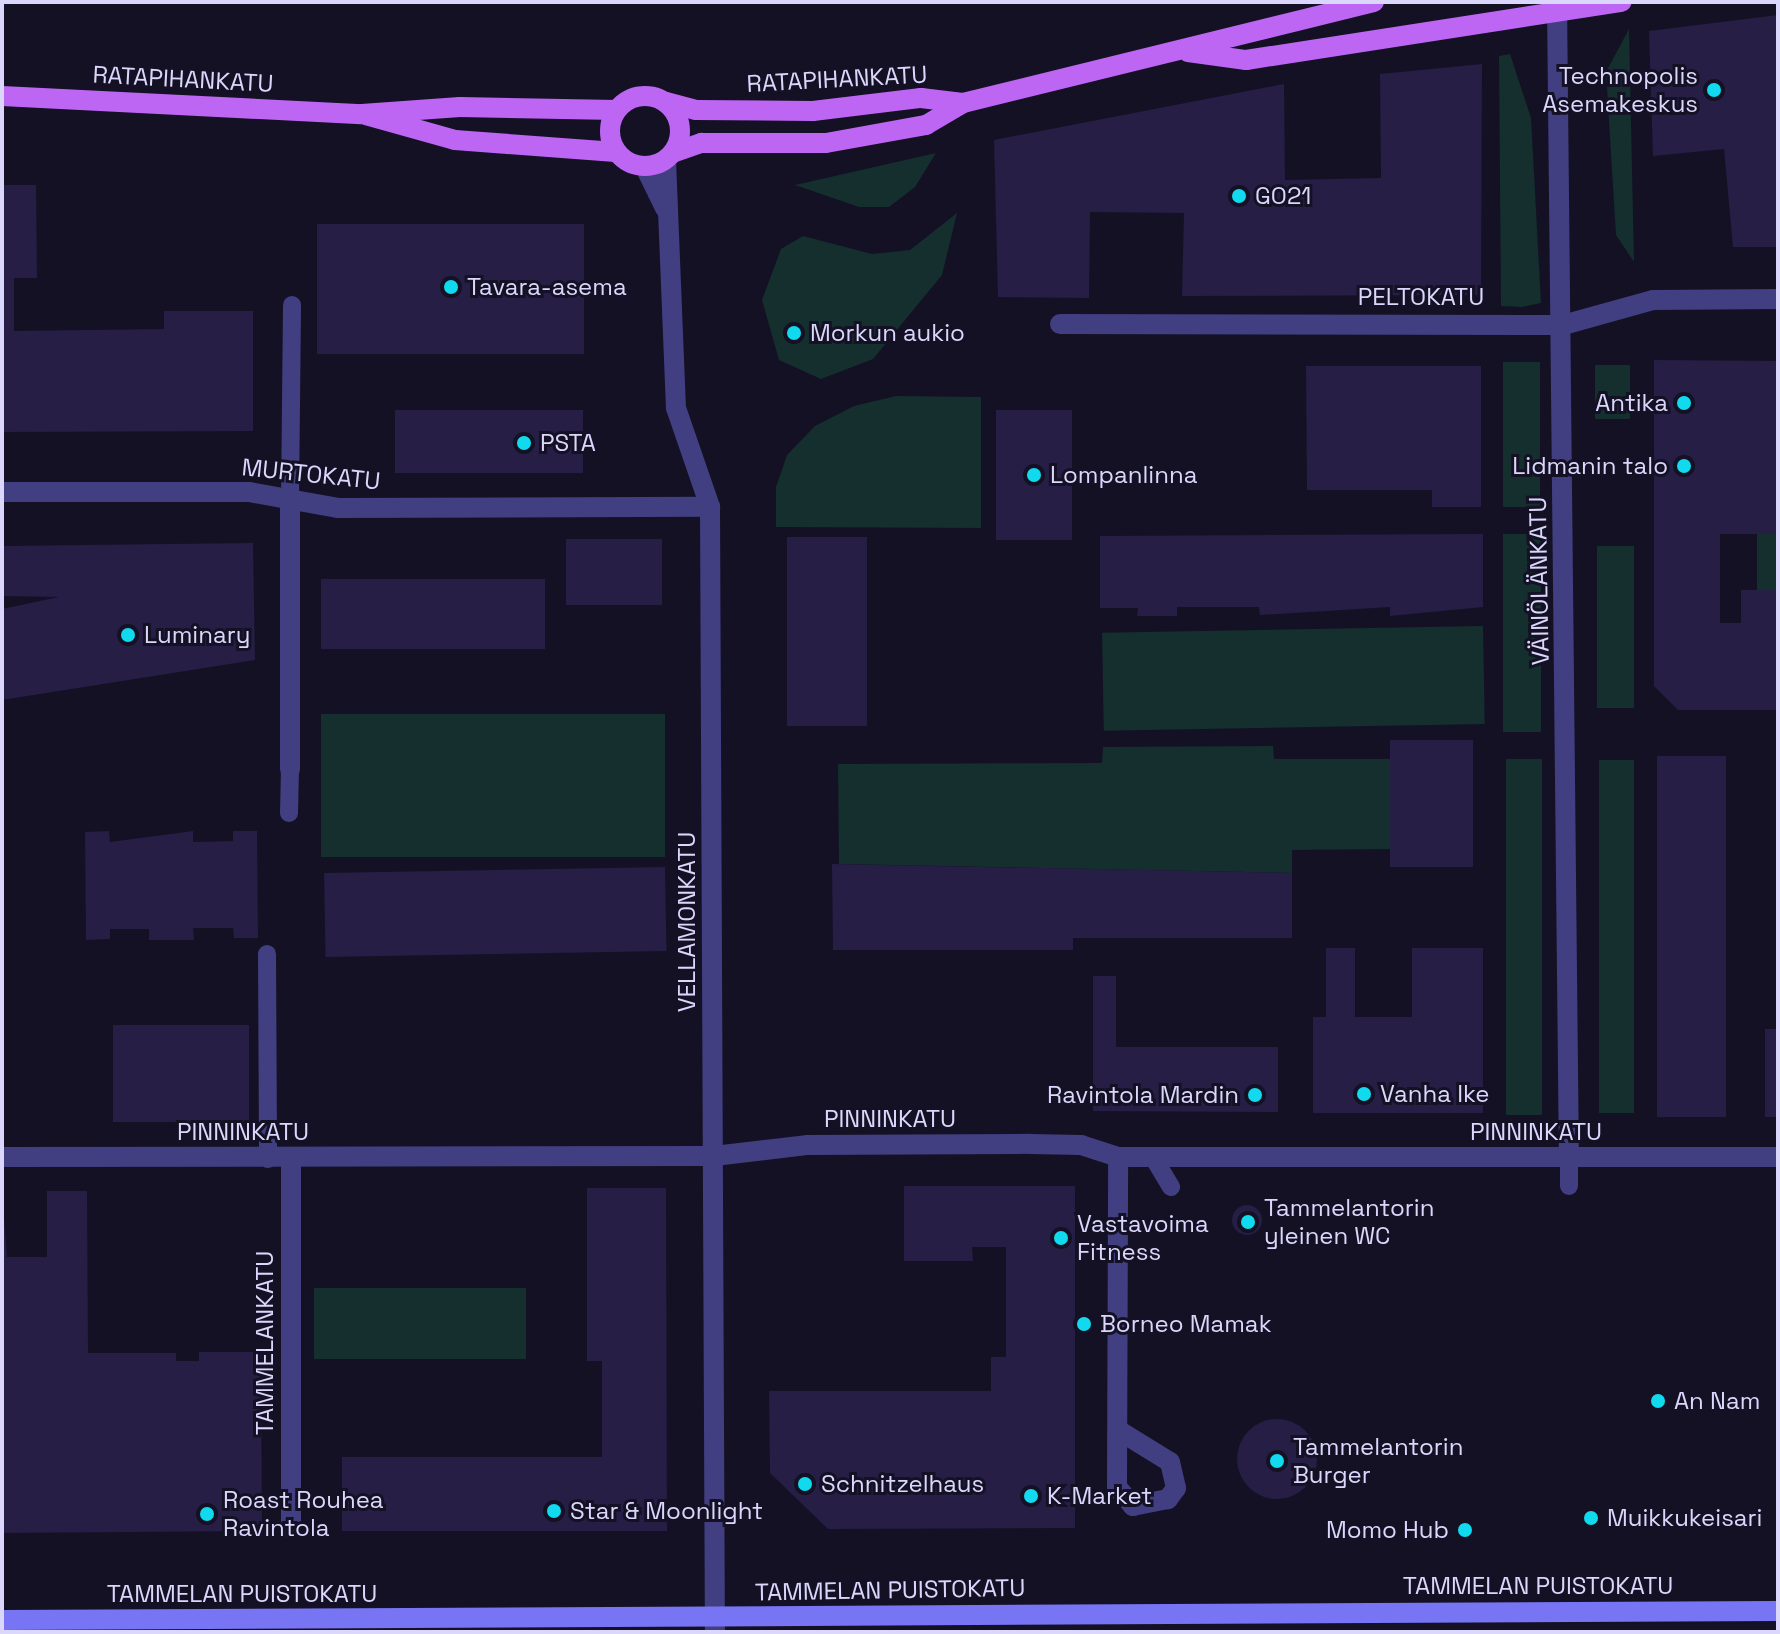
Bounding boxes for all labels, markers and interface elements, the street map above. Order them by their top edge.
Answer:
street label: RATAPIHANKATU [92,60,274,98]
street label: RATAPIHANKATU [746,60,928,98]
place label: Technopolis Asemakeskus [1542,62,1698,118]
marker: Technopolis Asemakeskus [1705,81,1723,99]
place label: GO21 [1255,182,1311,210]
marker: GO21 [1230,187,1248,205]
place label: Tavara-asema [467,273,627,301]
marker: Tavara-asema [442,278,460,296]
street label: PELTOKATU [1358,283,1484,311]
place label: Morkun aukio [810,319,965,347]
marker: Morkun aukio [785,324,803,342]
place label: Antika [1595,389,1668,417]
marker: Antika [1675,394,1693,412]
place label: PSTA [540,429,596,457]
marker: PSTA [515,434,533,452]
street label: MURTOKATU [240,452,382,496]
place label: Lidmanin talo [1512,452,1668,480]
marker: Lidmanin talo [1675,457,1693,475]
place label: Lompanlinna [1050,461,1197,489]
marker: Lompanlinna [1025,466,1043,484]
street label: VÄINÖLÄNKATU [1523,496,1555,666]
place label: Luminary [144,621,250,649]
marker: Luminary [119,626,137,644]
street label: VELLAMONKATU [673,832,701,1012]
place label: Vanha Ike [1380,1080,1490,1108]
place label: Ravintola Mardin [1047,1081,1239,1109]
marker: Vanha Ike [1355,1085,1373,1103]
marker: Ravintola Mardin [1246,1086,1264,1104]
street label: PINNINKATU [824,1105,956,1133]
street label: PINNINKATU [177,1118,309,1146]
street label: PINNINKATU [1470,1118,1602,1146]
place label: Tammelantorin yleinen WC [1264,1194,1434,1250]
place label: Vastavoima Fitness [1077,1210,1209,1266]
marker: Tammelantorin yleinen WC [1239,1213,1257,1231]
marker: Vastavoima Fitness [1052,1229,1070,1247]
street label: TAMMELANKATU [251,1251,279,1435]
place label: Borneo Mamak [1100,1310,1272,1338]
marker: Borneo Mamak [1075,1315,1093,1333]
place label: An Nam [1674,1387,1760,1415]
marker: An Nam [1649,1392,1667,1410]
place label: Tammelantorin Burger [1293,1433,1463,1489]
marker: Tammelantorin Burger [1268,1452,1286,1470]
place label: Schnitzelhaus [821,1470,984,1498]
marker: Schnitzelhaus [796,1475,814,1493]
place label: K-Market [1047,1482,1152,1510]
place label: Roast Rouhea Ravintola [223,1486,384,1542]
marker: K-Market [1022,1487,1040,1505]
place label: Star & Moonlight [570,1497,763,1525]
marker: Star & Moonlight [545,1502,563,1520]
place label: Muikkukeisari [1607,1504,1762,1532]
marker: Roast Rouhea Ravintola [198,1505,216,1523]
marker: Muikkukeisari [1582,1509,1600,1527]
place label: Momo Hub [1326,1516,1449,1544]
marker: Momo Hub [1456,1521,1474,1539]
street label: TAMMELAN PUISTOKATU [1403,1572,1673,1600]
street label: TAMMELAN PUISTOKATU [755,1573,1025,1607]
street label: TAMMELAN PUISTOKATU [107,1580,377,1608]

